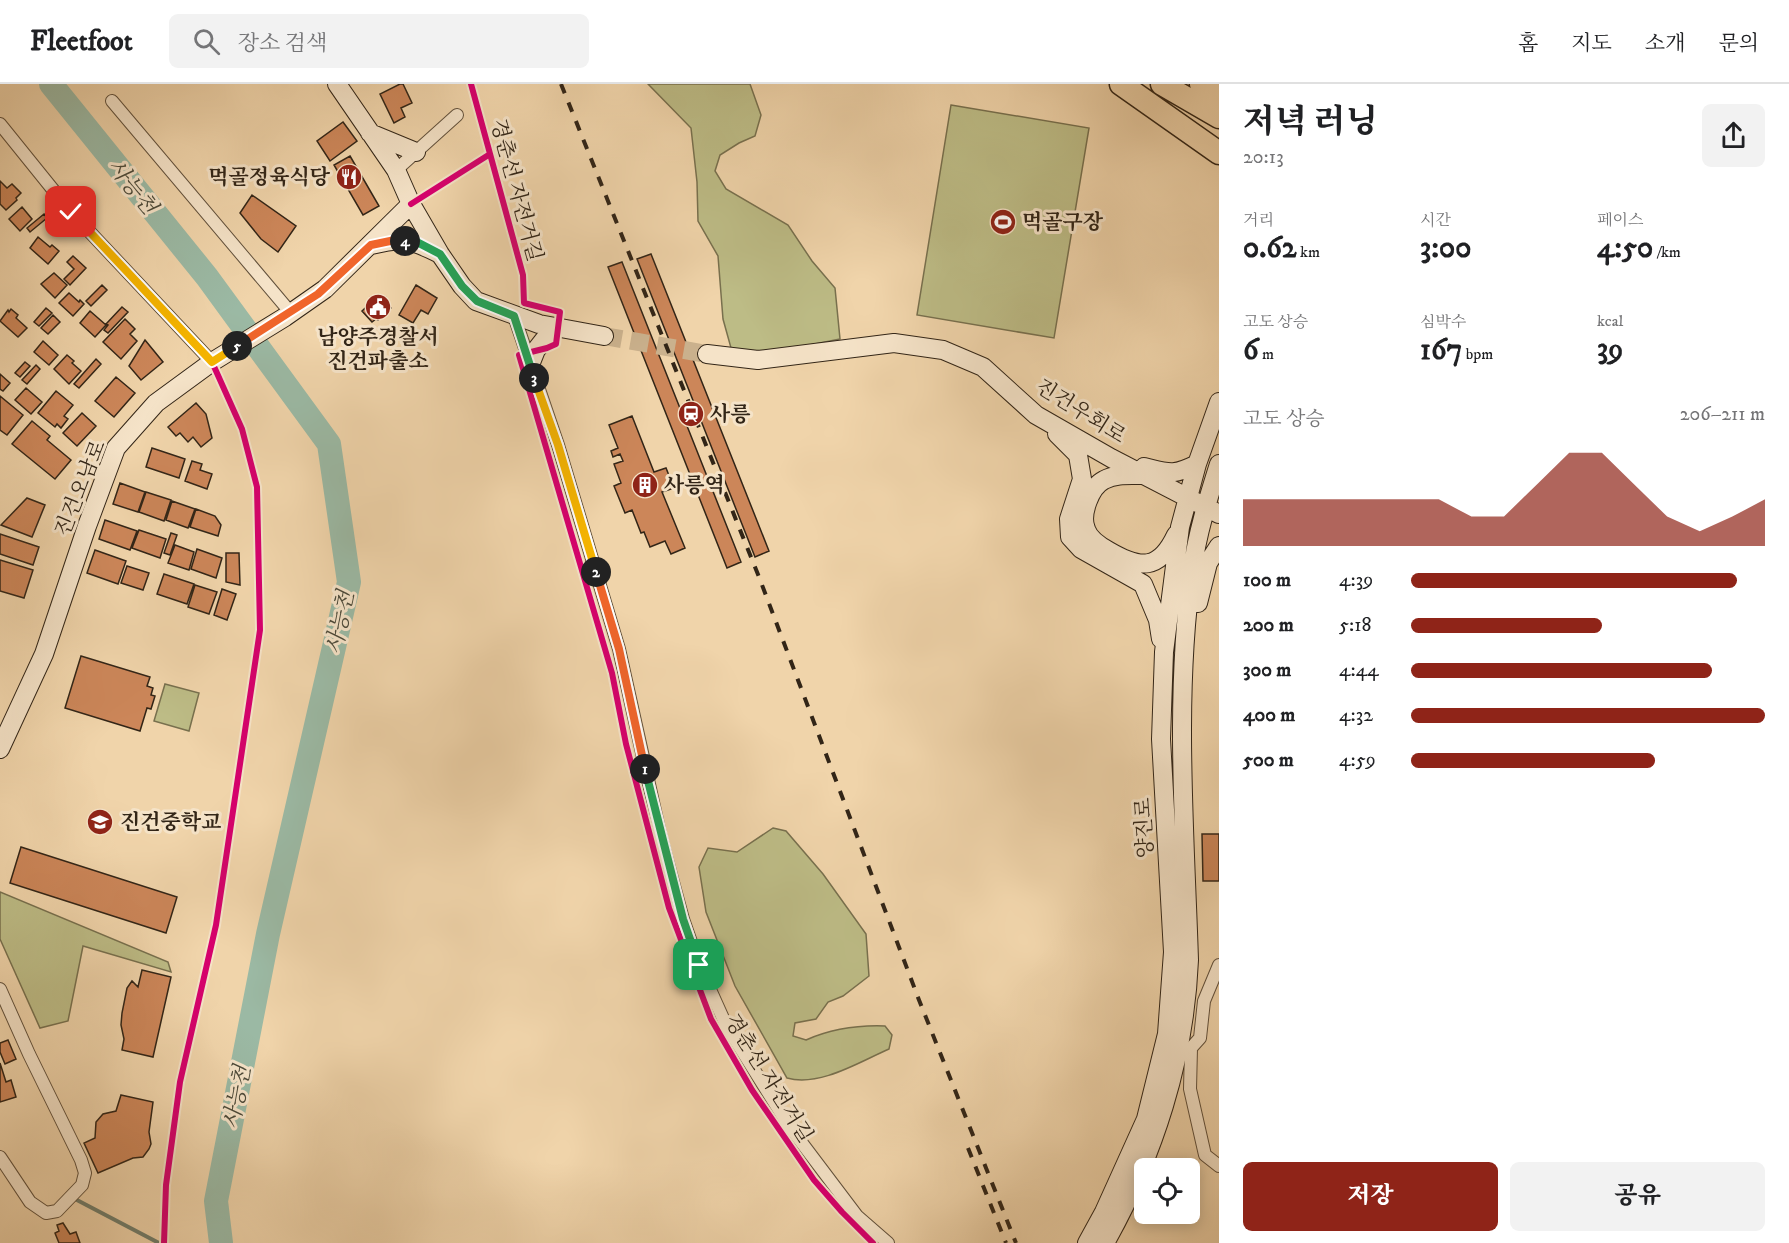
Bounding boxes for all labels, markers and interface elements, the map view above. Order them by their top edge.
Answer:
search box [169,14,589,68]
text: Fleetfoot [30,24,133,59]
icon: search [190,25,223,58]
text: 장소 검색 [238,30,327,57]
text: 홈 [1518,31,1538,57]
text: 지도 [1571,31,1612,57]
text: 소개 [1645,31,1685,57]
text: 문의 [1718,31,1759,57]
text: 저녁 러닝 [1243,102,1378,143]
button: share [1702,104,1765,167]
street label: 경춘선 자전거길 [485,116,548,264]
text: 20:13 [1243,145,1284,170]
water label: 사능천 [101,154,163,222]
restaurant icon: 먹골정육식당 [334,162,364,192]
place label: 먹골정육식당 [208,165,331,191]
pin [45,186,96,237]
icon: check [54,195,87,228]
sports icon: 먹골구장 [988,207,1018,237]
place label: 먹골구장 [1022,210,1104,236]
text: 거리 [1243,210,1274,230]
text: 시간 [1420,210,1451,230]
text: 페이스 [1597,210,1643,230]
pin: 4 [390,226,420,256]
text: 0.62 [1243,230,1297,267]
text: 3:00 [1420,230,1471,267]
text: 4:50 [1597,230,1653,267]
text: 4 [400,231,410,251]
text: km [1297,242,1320,262]
text: /km [1653,242,1681,262]
public building icon: 남양주경찰서 진건파출소 [363,292,393,322]
text: kcal [1597,311,1623,331]
text: 고도 상승 [1243,312,1308,332]
text: 심박수 [1420,312,1466,332]
place label: 남양주경찰서 진건파출소 [317,325,439,375]
pin: 5 [222,331,252,361]
text: 39 [1597,331,1623,368]
text: 6 [1243,332,1259,369]
text: 167 [1420,332,1462,369]
text: 5 [233,336,241,356]
text: m [1259,344,1274,364]
text: bpm [1462,344,1493,364]
pin: 3 [519,363,549,393]
text: 3 [531,368,537,388]
street label: 진건우회로 [1031,374,1130,450]
station icon: 사릉 [676,399,706,429]
place label: 사릉 [710,402,751,428]
text: 206–211 m [1680,402,1765,427]
text: 고도 상승 [1243,407,1325,432]
street label: 진건오남로 [50,436,112,540]
building icon: 사릉역 [630,470,660,500]
place label: 사릉역 [664,473,725,499]
pin: 2 [581,557,611,587]
text: 2 [592,562,600,582]
text: 100 m [1243,568,1291,593]
text: 4:39 [1339,568,1373,593]
water label: 사능천 [321,587,361,656]
text: 200 m [1243,613,1294,638]
text: 5:18 [1339,613,1372,638]
text: 300 m [1243,658,1291,683]
text: 4:44 [1339,658,1379,683]
text: 400 m [1243,703,1295,728]
text: 4:32 [1339,703,1373,728]
text: 500 m [1243,748,1294,773]
text: 4:59 [1339,748,1376,773]
pin: 1 [630,754,660,784]
text: 1 [642,759,648,779]
street label: 양진로 [1130,797,1160,859]
school or university icon: 진건중학교 [85,807,115,837]
place label: 진건중학교 [120,810,221,836]
pin [673,939,724,990]
icon: arrive [682,948,715,981]
street label: 경춘선 자전거길 [718,1010,818,1148]
water label: 사능천 [218,1062,257,1131]
map controls [1134,1158,1200,1224]
button: locate [1134,1158,1200,1224]
button: 저장 [1243,1162,1498,1231]
button: 공유 [1510,1162,1765,1231]

